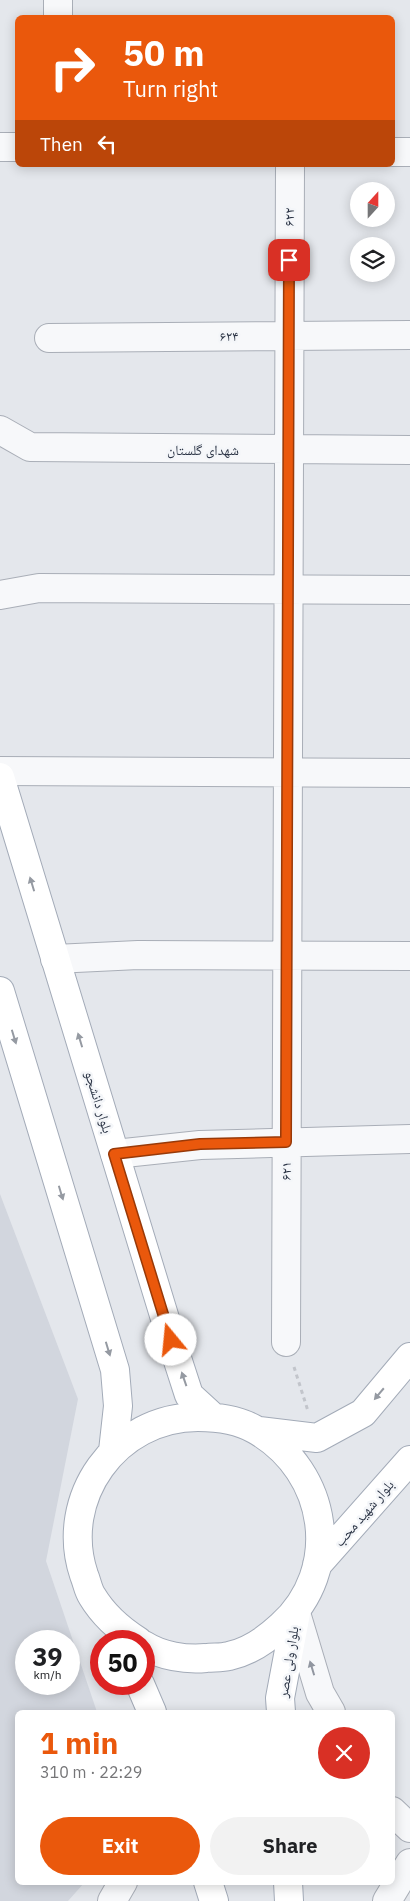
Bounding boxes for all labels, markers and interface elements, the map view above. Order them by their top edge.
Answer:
text: 50 m [123,30,205,76]
icon: right [40,35,105,100]
text: Turn right [123,74,218,103]
icon: left [93,130,121,158]
text: Then [40,132,83,156]
north arrow [350,182,395,228]
map controls [350,182,395,282]
street label: ۶۲۲ [280,208,298,226]
button: layers [350,237,395,282]
pin [268,239,310,281]
icon: arrive [275,246,303,274]
street label: ۶۲۴ [219,327,239,345]
street label: شهدای گلستان [167,441,239,459]
one-way arrow [28,877,36,892]
one-way arrow [11,1030,19,1045]
one-way arrow [75,1032,83,1047]
street label: بلوار دانشجو [81,1069,117,1135]
street label: ۶۲۱ [277,1162,295,1180]
one-way arrow [58,1186,66,1201]
position arrow [144,1313,196,1365]
one-way arrow [105,1341,112,1356]
one-way arrow [180,1372,187,1387]
one-way arrow [373,1388,384,1401]
street label: بلوار شهید محب [330,1476,398,1550]
street label: بلوار ولی عصر [273,1625,303,1700]
speed limit sign: 50 [90,1630,155,1695]
text: 39 [32,1640,63,1673]
one-way arrow [308,1660,316,1675]
text: km/h [33,1667,62,1682]
text: 1 min [40,1723,118,1762]
button: close [318,1727,370,1779]
text: 310 m · 22:29 [40,1762,142,1782]
button: Exit [40,1817,200,1875]
button: Share [210,1817,370,1875]

